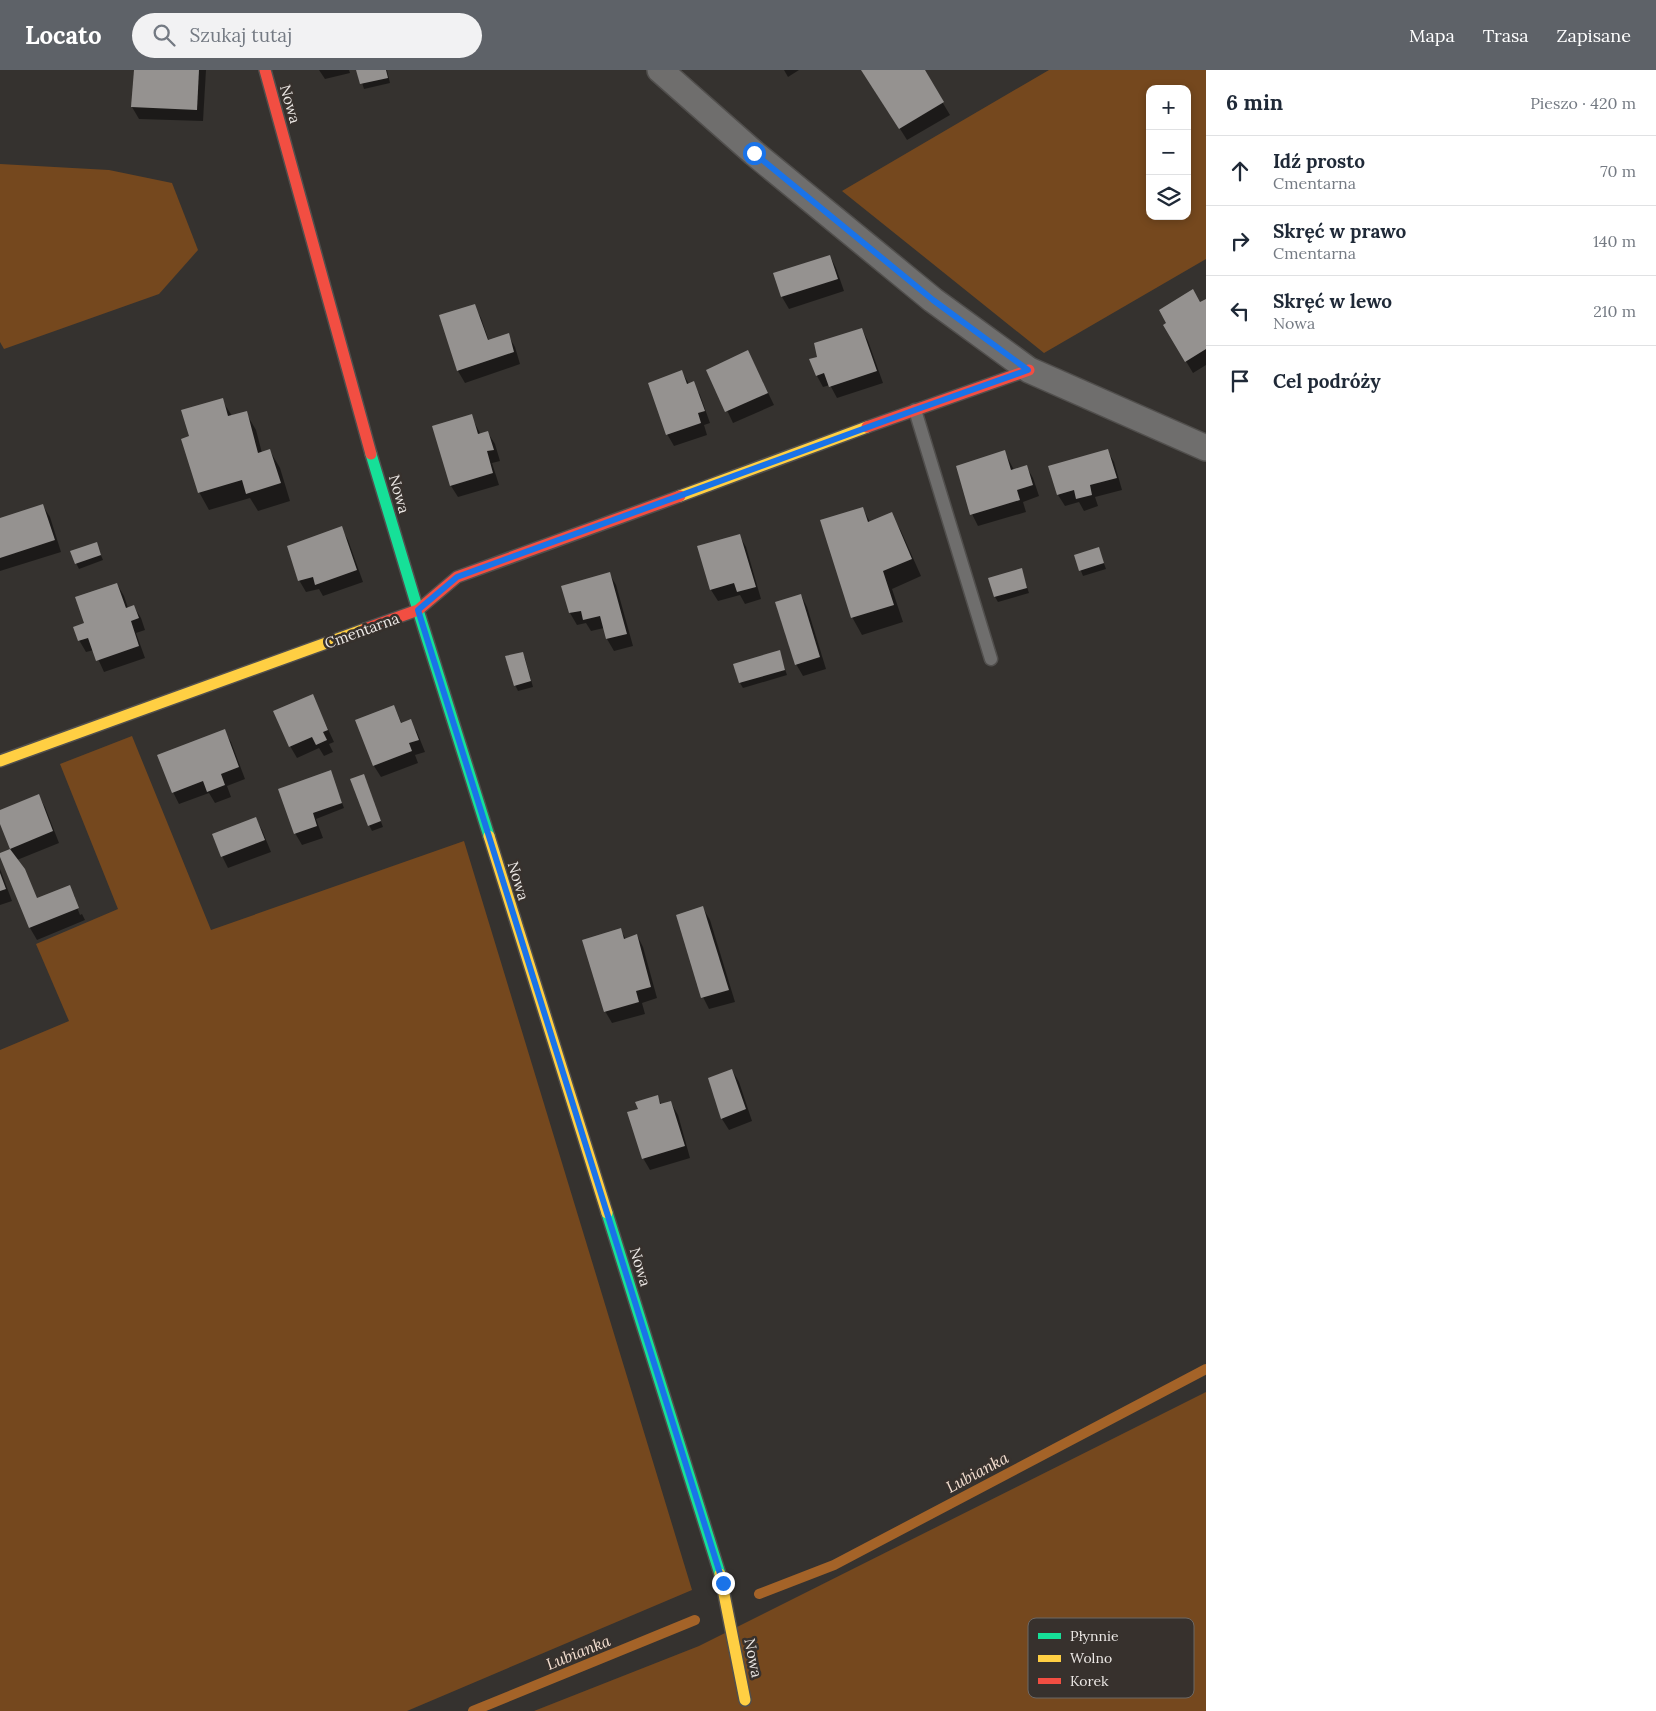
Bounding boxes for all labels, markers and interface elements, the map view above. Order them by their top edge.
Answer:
search box [132,13,482,58]
text: Locato [25,20,102,51]
icon: search [150,21,178,49]
text: Szukaj tutaj [190,23,292,47]
text: Mapa [1409,24,1455,47]
text: Trasa [1483,24,1529,47]
text: Zapisane [1557,24,1631,47]
street label: Nowa [276,82,305,126]
map controls [1146,85,1191,220]
button: + [1146,85,1191,130]
text: 6 min [1226,89,1283,116]
text: Pieszo · 420 m [1530,93,1636,113]
button: − [1146,130,1191,175]
route start [743,142,766,165]
text: Idź prosto [1273,149,1365,173]
icon: ahead [1226,157,1254,185]
text: 70 m [1600,161,1636,181]
text: Cmentarna [1273,173,1356,193]
button: layers [1146,175,1191,220]
text: Skręć w prawo [1273,219,1406,243]
icon: right [1226,227,1254,255]
text: 140 m [1593,231,1636,251]
text: Cmentarna [1273,243,1356,263]
text: Skręć w lewo [1273,289,1392,313]
icon: left [1226,297,1254,325]
text: 210 m [1593,301,1636,321]
text: Nowa [1273,313,1315,333]
icon: arrive [1226,367,1254,395]
text: Cel podróży [1273,369,1381,393]
street label: Nowa [385,472,414,516]
street label: Cmentarna [322,608,402,653]
street label: Nowa [504,859,533,903]
street label: Nowa [626,1245,655,1289]
water label: Lubianka [942,1447,1012,1497]
route end [712,1572,735,1595]
legend [1028,1618,1194,1698]
text: Płynnie [1070,1627,1119,1645]
water label: Lubianka [543,1630,613,1674]
street label: Nowa [740,1637,767,1679]
text: Wolno [1070,1649,1112,1667]
text: Korek [1070,1672,1109,1690]

